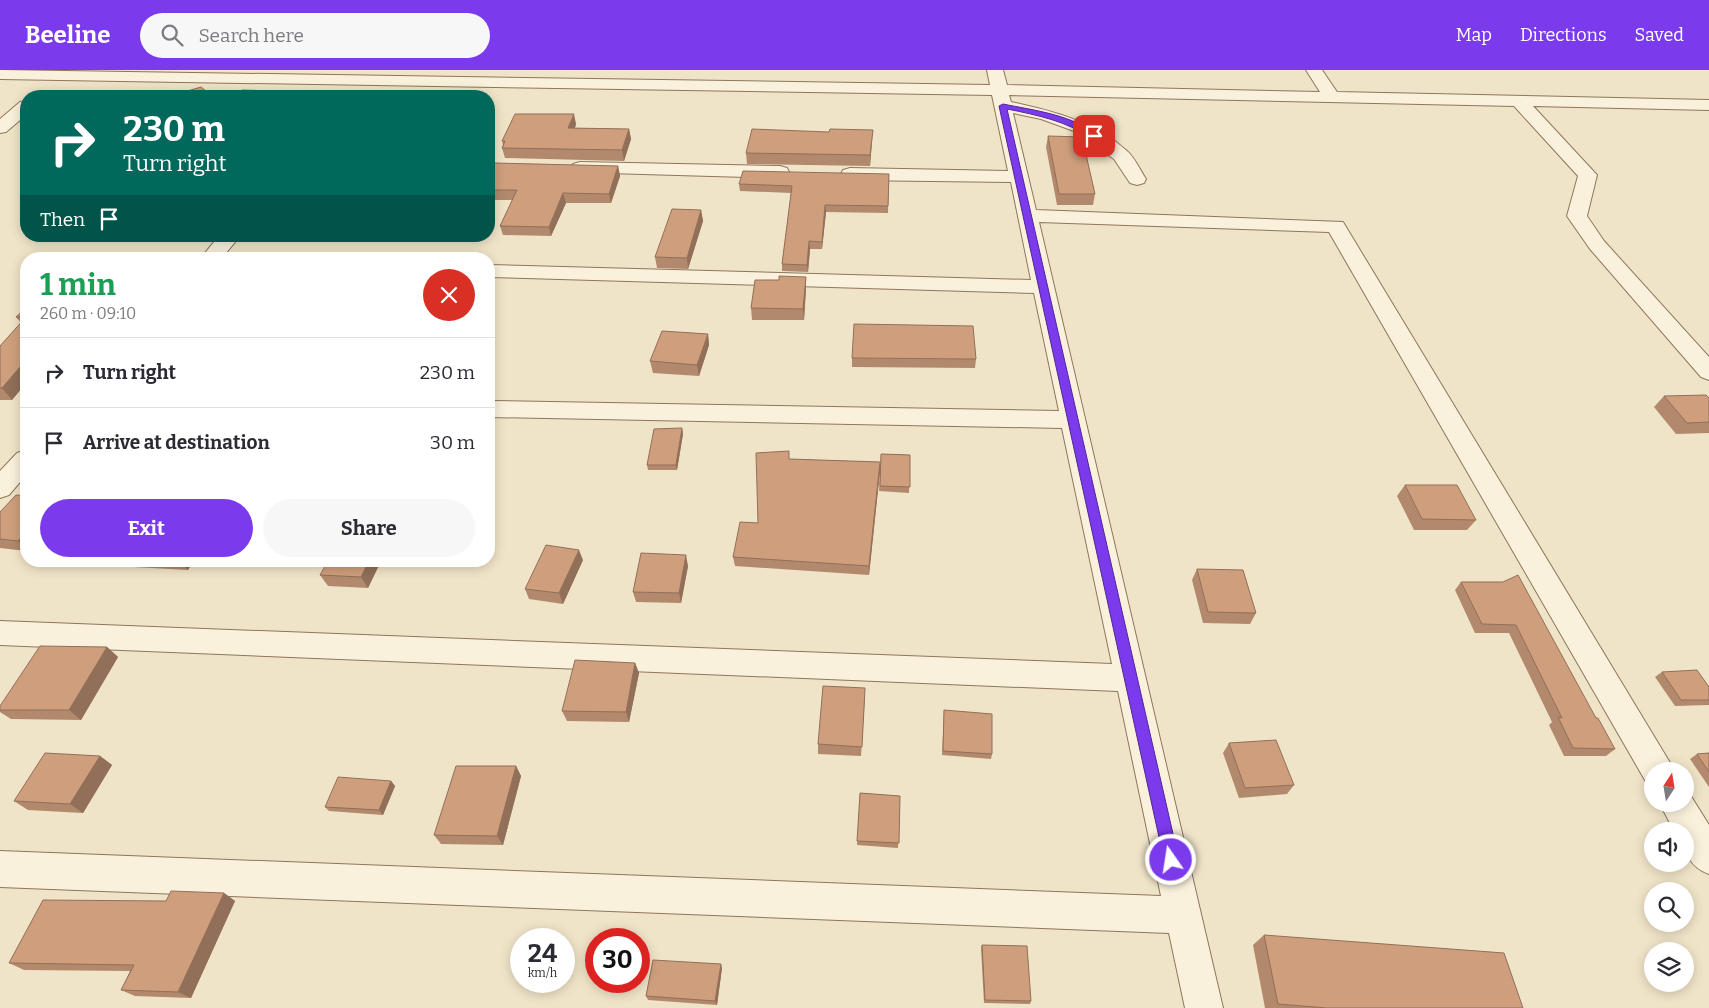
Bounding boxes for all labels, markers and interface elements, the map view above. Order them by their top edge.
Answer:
search box [140,13,490,58]
text: Beeline [25,21,110,49]
icon: search [158,21,186,49]
text: Search here [198,24,304,47]
text: Map [1456,24,1492,46]
text: Directions [1520,24,1607,46]
text: Saved [1635,24,1684,46]
text: 230 m [123,108,225,150]
icon: right [40,110,105,175]
pin [1073,115,1115,157]
icon: arrive [1080,122,1108,150]
text: Turn right [123,150,226,177]
icon: arrive [95,205,123,233]
text: Then [40,208,85,231]
text: 1 min [40,267,116,303]
button: close [423,269,475,321]
text: 260 m · 09:10 [40,304,136,323]
icon: right [40,359,68,387]
text: Turn right [83,361,176,384]
text: 230 m [420,361,475,384]
icon: arrive [40,429,68,457]
text: Arrive at destination [83,431,270,454]
text: 30 m [430,431,475,454]
button: Exit [40,499,253,557]
button: Share [263,499,475,557]
north arrow [1644,762,1694,812]
map controls [1644,762,1694,992]
button: sound [1644,822,1694,872]
position arrow [1144,833,1196,885]
button: search [1644,882,1694,932]
speed limit sign: 30 [585,928,650,993]
text: 24 [528,939,557,969]
button: layers [1644,942,1694,992]
text: km/h [528,966,557,980]

